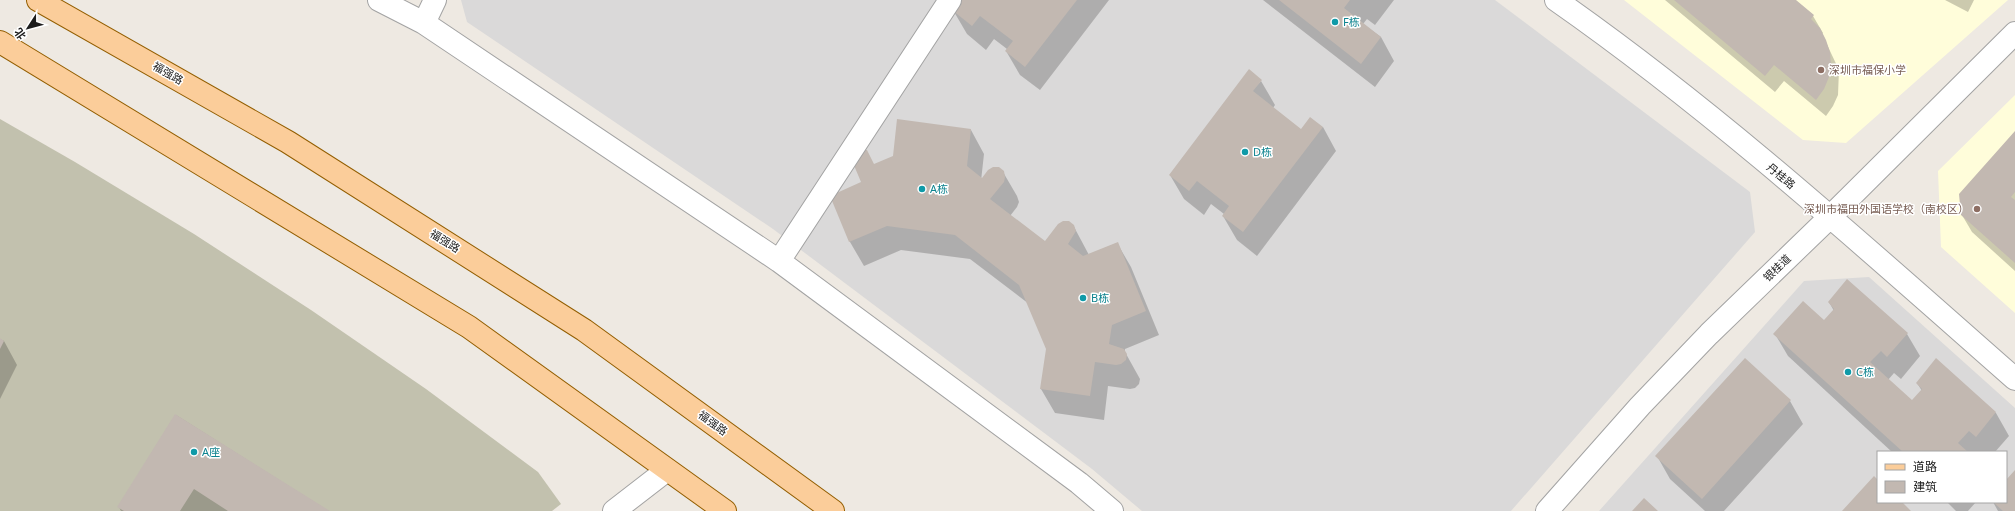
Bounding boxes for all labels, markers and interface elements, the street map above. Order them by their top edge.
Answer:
north arrow [8,8,48,48]
place label: F栋 [1343,14,1360,29]
marker: F栋 [1330,17,1340,27]
text: 北 [10,25,29,43]
street label: 福强路 [150,58,186,87]
place label: 深圳市福保小学 [1829,62,1906,77]
marker: 深圳市福保小学 [1816,65,1826,75]
place label: D栋 [1253,144,1272,159]
marker: D栋 [1240,147,1250,157]
street label: 丹桂路 [1764,159,1799,192]
place label: A栋 [930,181,948,196]
marker: A栋 [917,184,927,194]
place label: 深圳市福田外国语学校（南校区） [1804,201,1969,216]
marker: 深圳市福田外国语学校（南校区） [1972,204,1982,214]
street label: 福强路 [427,225,463,256]
street label: 银桂道 [1760,251,1794,284]
place label: B栋 [1091,290,1109,305]
marker: B栋 [1078,293,1088,303]
place label: C栋 [1856,364,1874,379]
marker: C栋 [1843,367,1853,377]
street label: 福强路 [696,407,731,438]
place label: A座 [202,444,220,459]
marker: A座 [189,447,199,457]
legend [1877,451,2007,503]
text: 道路 [1913,458,1937,475]
text: 建筑 [1913,478,1937,495]

